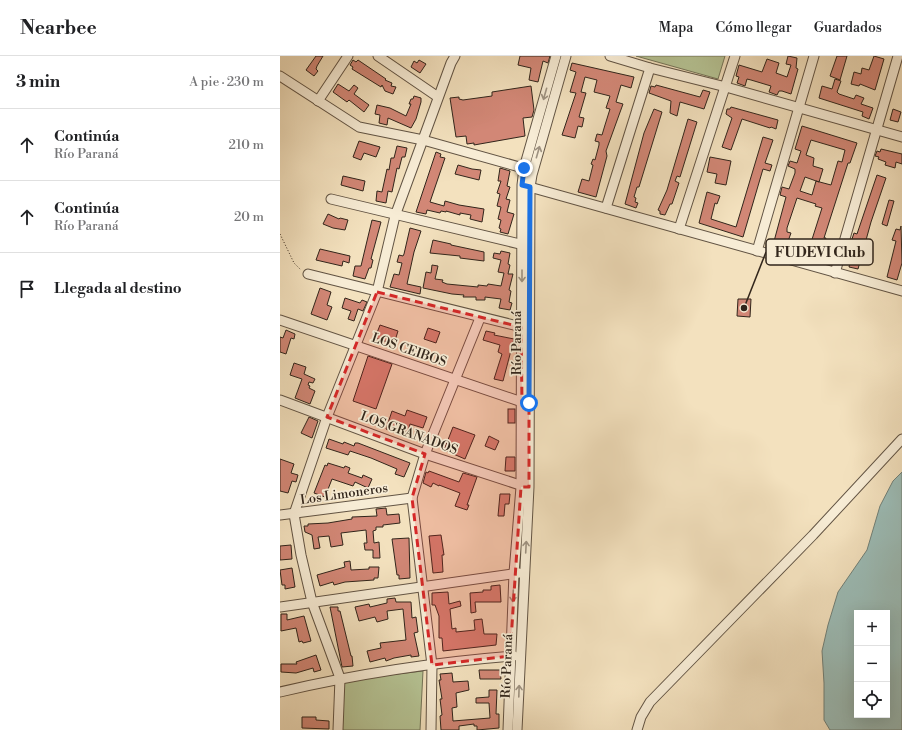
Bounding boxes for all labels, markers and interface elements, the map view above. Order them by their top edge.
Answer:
text: Nearbee [20,16,97,40]
text: Mapa [659,19,693,37]
text: Cómo llegar [715,19,792,37]
text: Guardados [814,19,882,37]
text: 3 min [16,71,60,93]
text: A pie · 230 m [189,74,264,90]
one-way arrow [541,87,549,100]
text: Continúa [54,127,119,146]
icon: ahead [16,134,38,156]
text: 210 m [229,137,264,153]
text: Río Paraná [54,146,119,162]
one-way arrow [535,146,542,159]
route end [515,159,533,177]
text: Continúa [54,199,119,218]
icon: ahead [16,206,38,228]
text: 20 m [234,209,264,225]
text: Río Paraná [54,218,119,234]
callout: FUDEVI Club [766,239,873,265]
text: FUDEVI Club [775,244,865,262]
one-way arrow [518,269,526,282]
icon: arrive [16,278,38,300]
text: Llegada al destino [54,279,182,298]
street label: Río Paraná [509,310,525,375]
street label: LOS CEIBOS [369,330,449,370]
route start [520,394,538,412]
street label: LOS GRANADOS [358,408,460,458]
street label: Los Limoneros [299,480,389,508]
one-way arrow [522,541,529,554]
one-way arrow [509,589,516,602]
map controls [854,610,890,718]
button: + [854,610,890,646]
street label: Río Paraná [498,633,516,699]
button: − [854,646,890,682]
button: locate [854,682,890,718]
one-way arrow [515,685,522,698]

